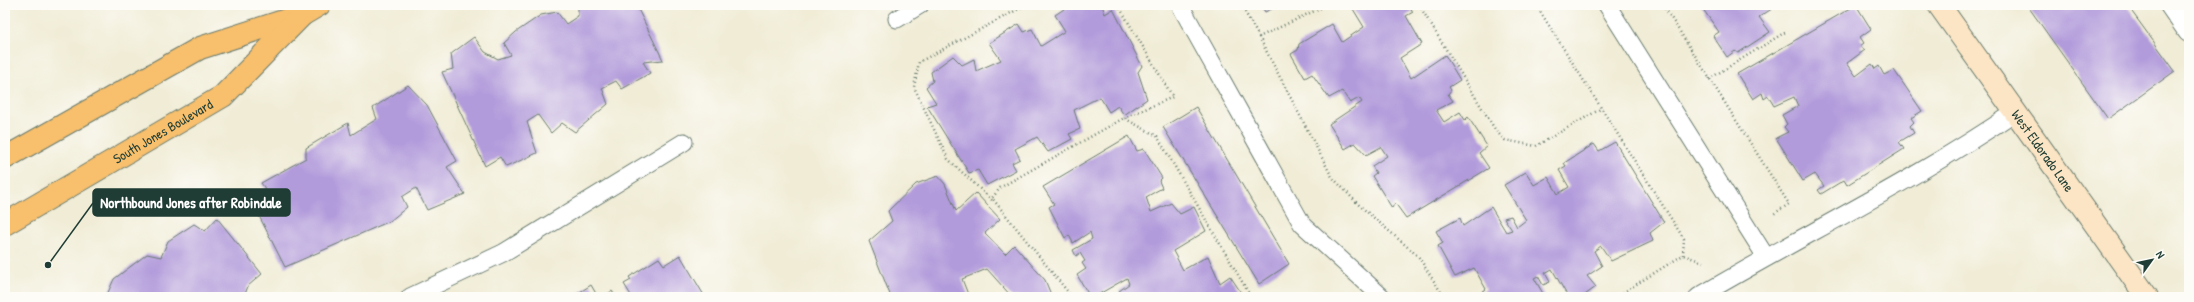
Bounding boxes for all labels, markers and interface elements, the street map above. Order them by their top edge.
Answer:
street label: South Jones Boulevard [109,94,216,168]
street label: West Eldorado Lane [2008,106,2079,196]
callout: Northbound Jones after Robindale [93,189,290,216]
text: Northbound Jones after Robindale [100,192,282,213]
north arrow [2132,240,2172,280]
text: N [2153,248,2168,261]

